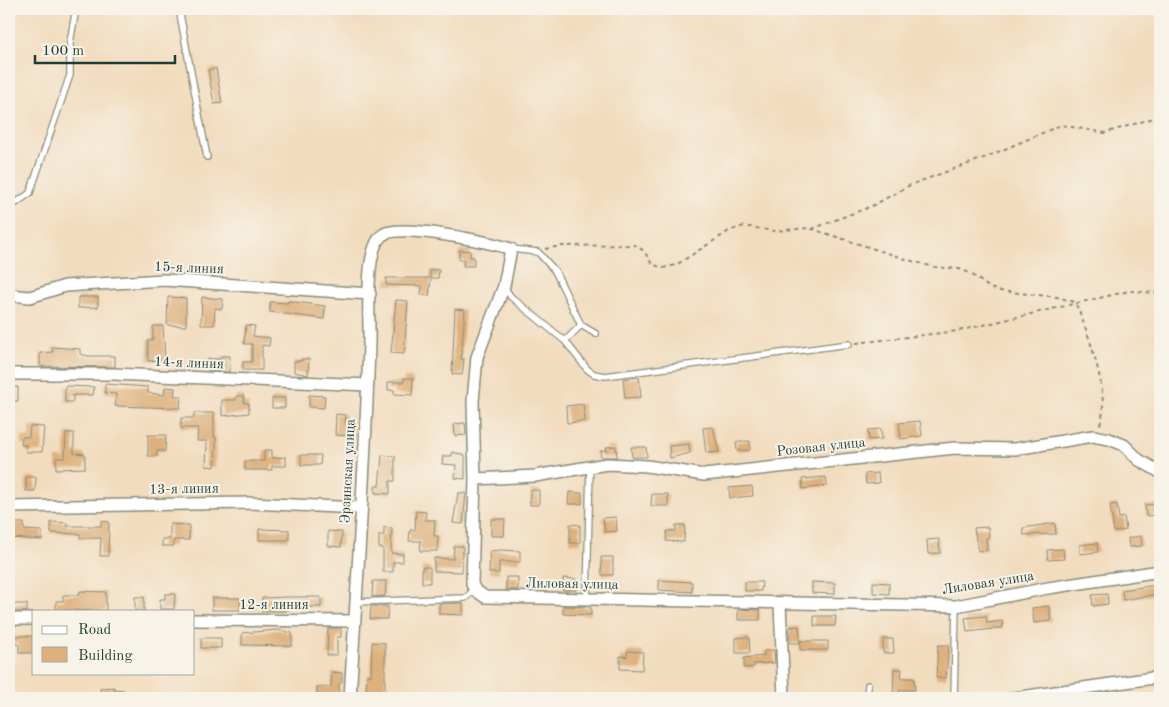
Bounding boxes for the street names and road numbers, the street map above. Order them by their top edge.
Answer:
street label: 15-я линия [154,260,224,276]
street label: 14-я линия [154,355,224,371]
street label: Эрзинская улица [338,418,358,524]
street label: Розовая улица [776,435,866,459]
street label: 13-я линия [149,481,219,497]
street label: Лиловая улица [941,569,1035,597]
street label: Лиловая улица [525,576,619,592]
street label: 12-я линия [239,598,309,612]

